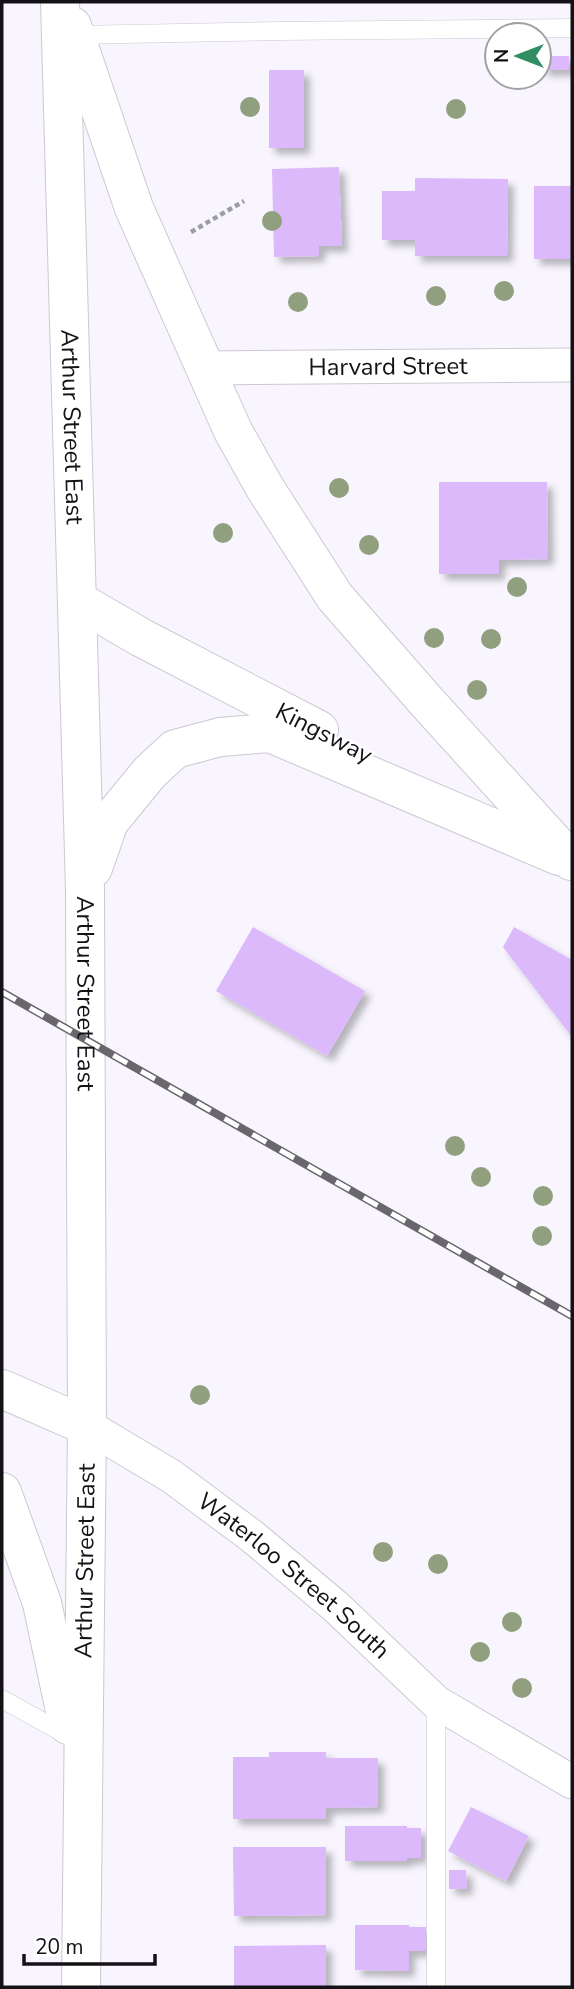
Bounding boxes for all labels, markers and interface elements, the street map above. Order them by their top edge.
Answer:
north arrow [483,21,553,91]
text: N [489,49,515,63]
street label: Arthur Street East [53,329,91,525]
street label: Harvard Street [308,350,468,383]
street label: Kingsway [270,695,378,771]
street label: Arthur Street East [69,896,102,1092]
street label: Arthur Street East [67,1463,103,1659]
street label: Waterloo Street South [191,1485,397,1666]
scale bar [24,1923,156,1967]
text: 20 m [35,1933,84,1961]

